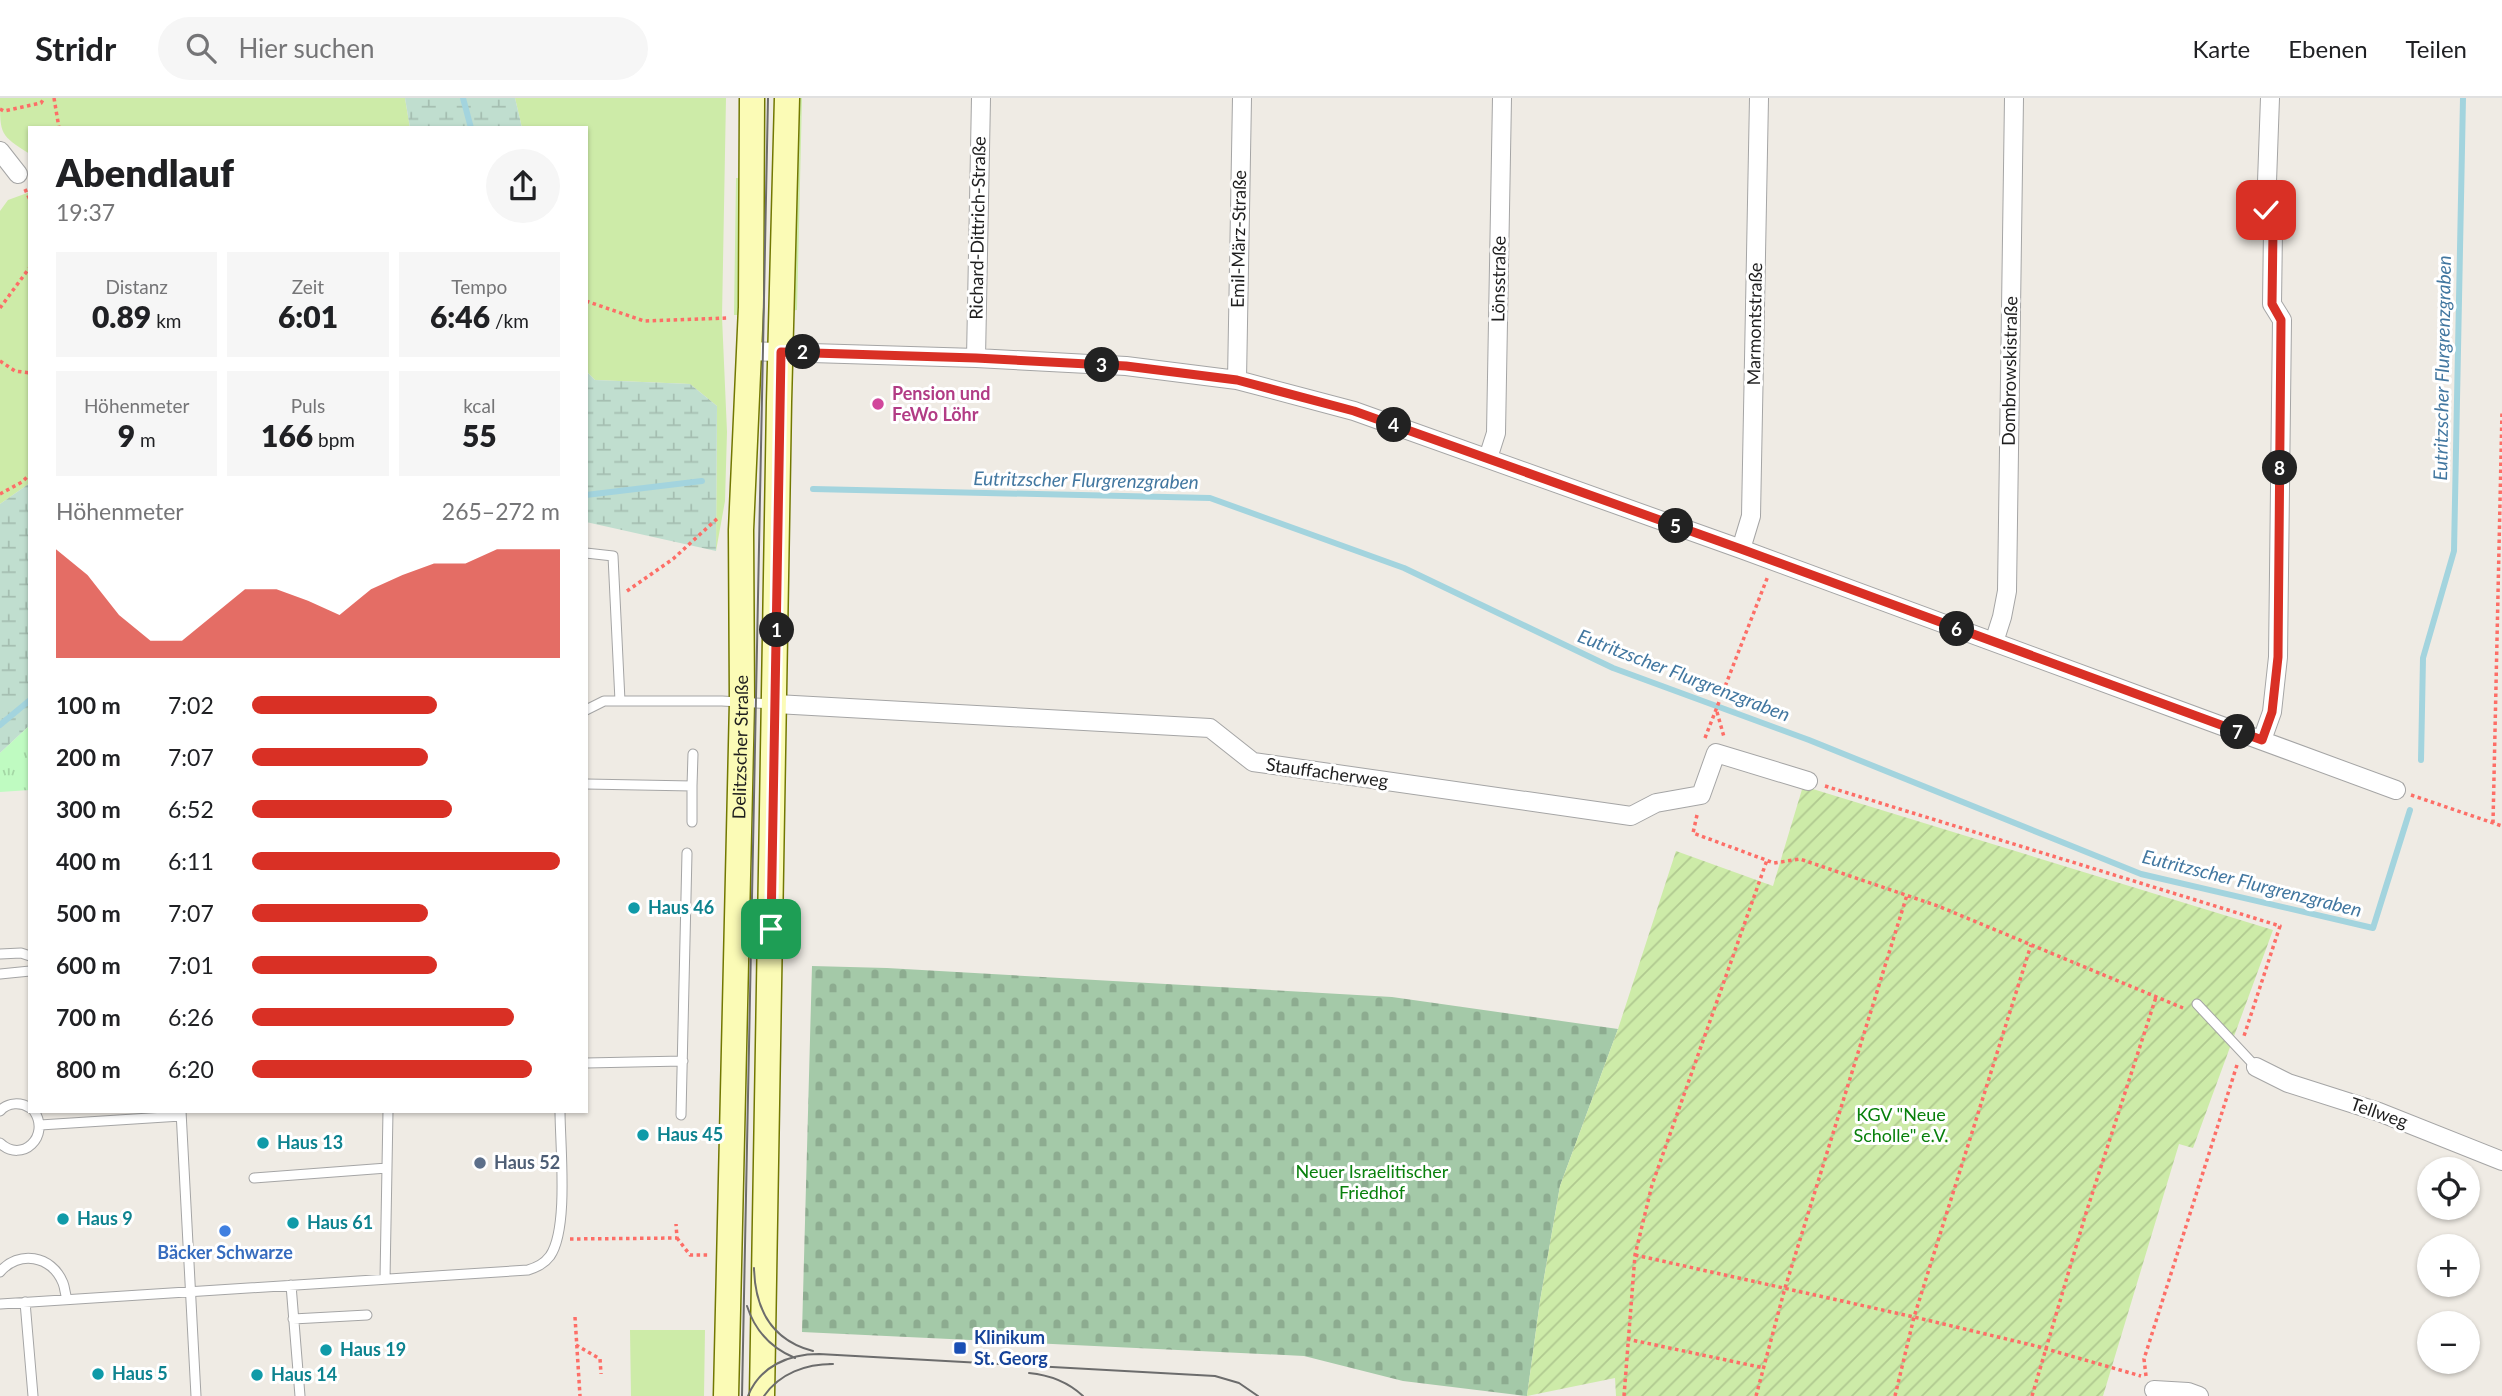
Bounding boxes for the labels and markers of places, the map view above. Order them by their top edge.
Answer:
pin [2236,180,2296,240]
pin: 2 [786,334,820,370]
pin: 3 [1084,348,1120,382]
place label: Pension und FeWo Löhr [892,382,990,425]
marker: Pension und FeWo Löhr [870,396,886,412]
pin: 4 [1376,408,1412,442]
pin: 8 [2262,450,2298,486]
pin: 5 [1658,508,1694,544]
pin: 1 [760,612,794,648]
pin: 6 [1940,612,1974,646]
pin: 7 [2220,714,2256,750]
place label: Haus 46 [648,896,714,918]
pin [741,899,801,959]
marker: Haus 46 [626,900,642,916]
place label: Haus 45 [657,1123,723,1145]
marker: Haus 45 [635,1127,651,1143]
place label: Haus 13 [277,1131,343,1153]
marker: Haus 13 [255,1135,271,1151]
place label: Haus 52 [494,1151,560,1173]
marker: Haus 52 [472,1155,488,1171]
place label: Haus 9 [77,1207,133,1229]
marker: Haus 9 [55,1211,71,1227]
place label: Haus 61 [307,1211,373,1233]
marker: Haus 61 [285,1215,301,1231]
marker: Bäcker Schwarze [217,1223,233,1239]
place label: Bäcker Schwarze [157,1241,293,1263]
place label: Klinikum St. Georg [974,1326,1048,1369]
place label: Haus 19 [340,1338,406,1360]
marker: Klinikum St. Georg [952,1340,968,1356]
marker: Haus 19 [318,1342,334,1358]
place label: Haus 5 [112,1362,168,1384]
place label: Haus 14 [271,1363,337,1385]
marker: Haus 5 [90,1366,106,1382]
marker: Haus 14 [249,1367,265,1383]

